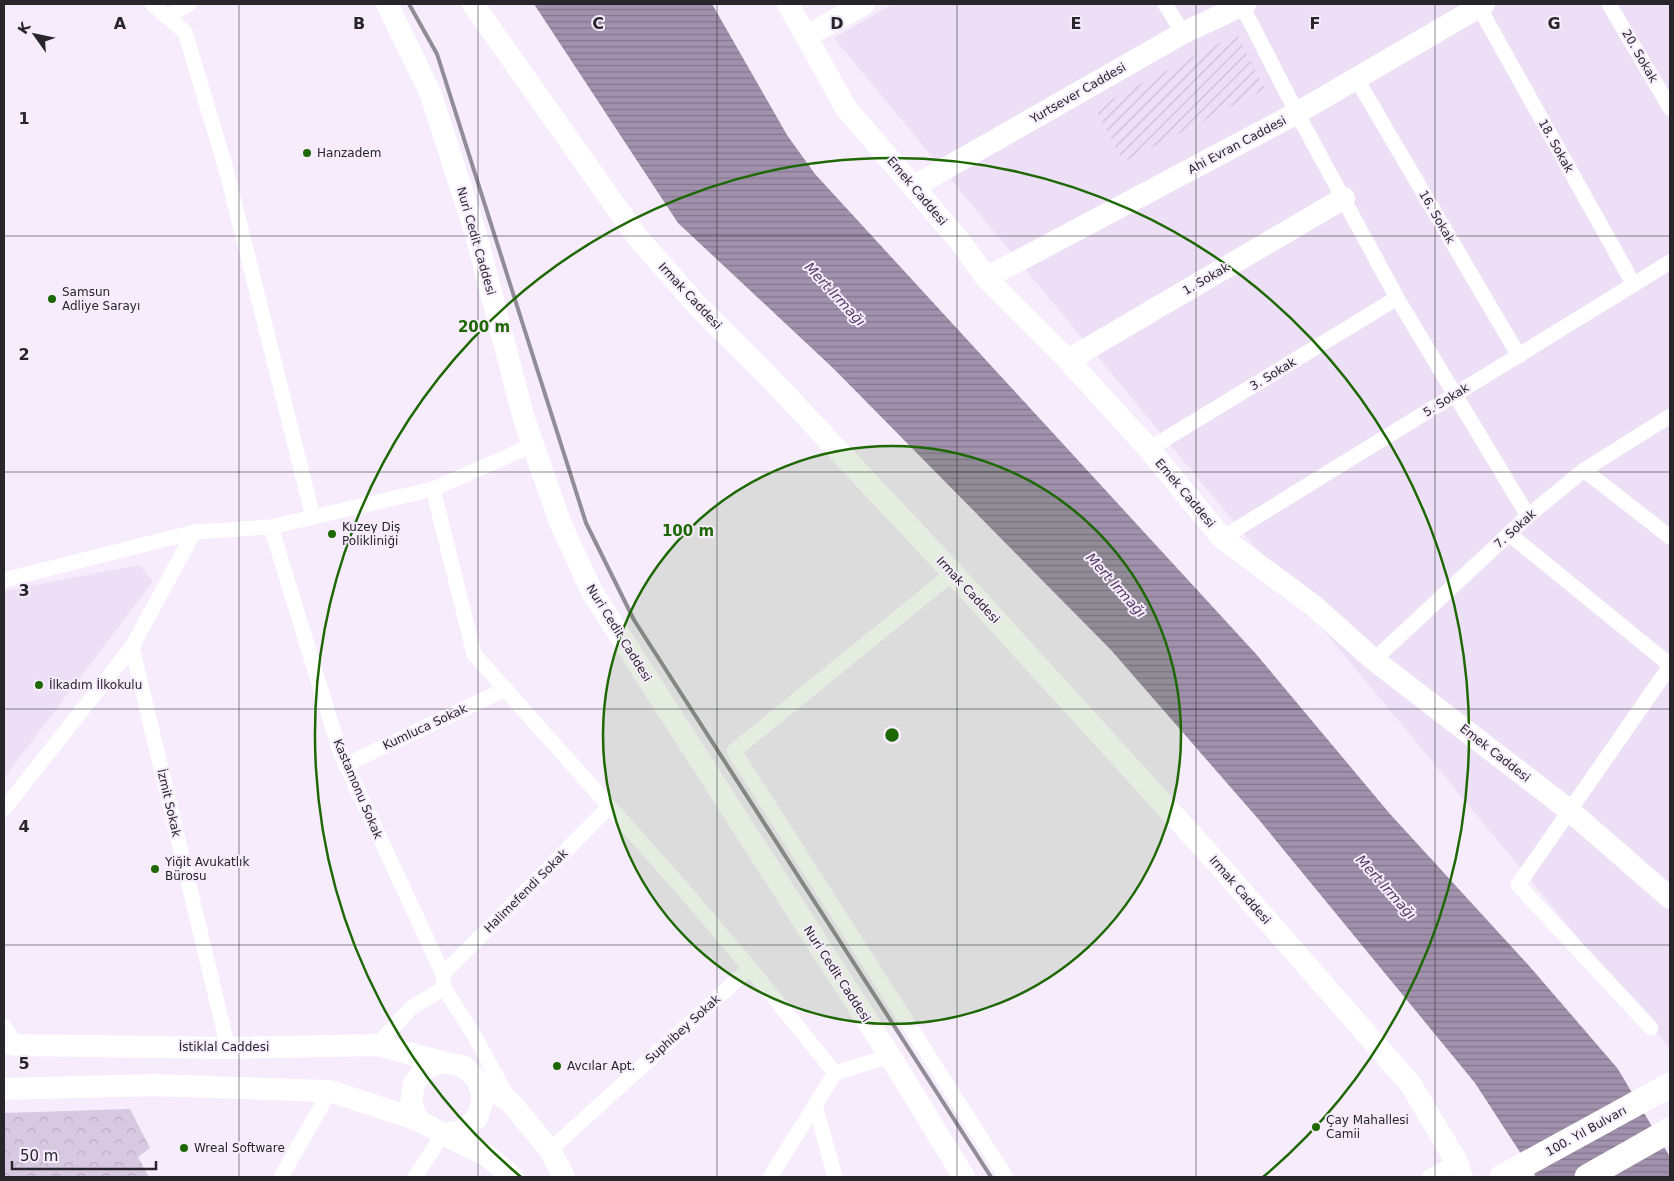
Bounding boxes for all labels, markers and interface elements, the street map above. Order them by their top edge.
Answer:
north arrow [10,10,60,60]
text: A [114,14,127,33]
text: B [353,14,365,33]
text: C [592,14,604,33]
text: D [830,14,844,33]
text: E [1071,14,1081,33]
text: F [1310,14,1320,33]
text: G [1547,14,1561,33]
text: K [14,18,34,37]
street label: 20. Sokak [1619,27,1661,85]
street label: Yurtsever Caddesi [1027,60,1128,127]
text: 1 [18,109,30,128]
street label: Ahi Evran Caddesi [1185,113,1289,177]
street label: 18. Sokak [1536,117,1576,175]
place label: Hanzadem [317,146,381,160]
marker: Hanzadem [301,147,313,159]
street label: Emek Caddesi [884,154,950,228]
street label: Nuri Cedit Caddesi [454,185,498,297]
street label: 16. Sokak [1416,188,1458,246]
water label: Mert Irmağı [801,259,869,329]
street label: Irmak Caddesi [656,260,724,332]
street label: 1. Sokak [1180,260,1232,298]
place label: Samsun Adliye Sarayı [62,285,140,313]
marker: Samsun Adliye Sarayı [46,293,58,305]
text: 200 m [458,318,510,336]
text: 2 [18,345,30,364]
street label: 3. Sokak [1247,355,1299,393]
street label: 5. Sokak [1421,380,1471,420]
street label: Emek Caddesi [1152,456,1218,530]
street label: 7. Sokak [1491,507,1539,551]
place label: Kuzey Diş Polikliniği [342,520,400,548]
text: 100 m [662,522,714,540]
marker: Kuzey Diş Polikliniği [326,528,338,540]
water label: Mert Irmağı [1083,549,1149,621]
street label: Irmak Caddesi [934,554,1002,626]
text: 3 [18,581,30,600]
street label: Nuri Cedit Caddesi [583,582,655,684]
place label: İlkadım İlkokulu [49,677,142,692]
marker: İlkadım İlkokulu [33,679,45,691]
street label: Kumluca Sokak [381,701,469,753]
street label: Emek Caddesi [1457,721,1533,785]
centre of rings [883,726,901,744]
street label: Kastamonu Sokak [331,737,385,841]
street label: İzmit Sokak [154,767,185,838]
text: 4 [18,817,30,836]
street label: Halimefendi Sokak [481,846,571,936]
water label: Mert Irmağı [1353,851,1419,923]
street label: Irmak Caddesi [1207,853,1273,927]
place label: Yiğit Avukatlık Bürosu [164,855,249,883]
marker: Yiğit Avukatlık Bürosu [149,863,161,875]
street label: Nuri Cedit Caddesi [801,923,873,1025]
street label: Suphibey Sokak [643,992,723,1066]
street label: İstiklal Caddesi [179,1039,269,1054]
text: 5 [18,1054,30,1073]
place label: Avcılar Apt. [567,1059,635,1073]
marker: Avcılar Apt. [551,1060,563,1072]
street label: 100. Yıl Bulvarı [1543,1103,1629,1159]
place label: Çay Mahallesi Camii [1326,1113,1409,1141]
marker: Çay Mahallesi Camii [1310,1121,1322,1133]
scale bar [12,1138,156,1170]
place label: Wreal Software [194,1141,285,1155]
marker: Wreal Software [178,1142,190,1154]
text: 50 m [20,1147,58,1165]

